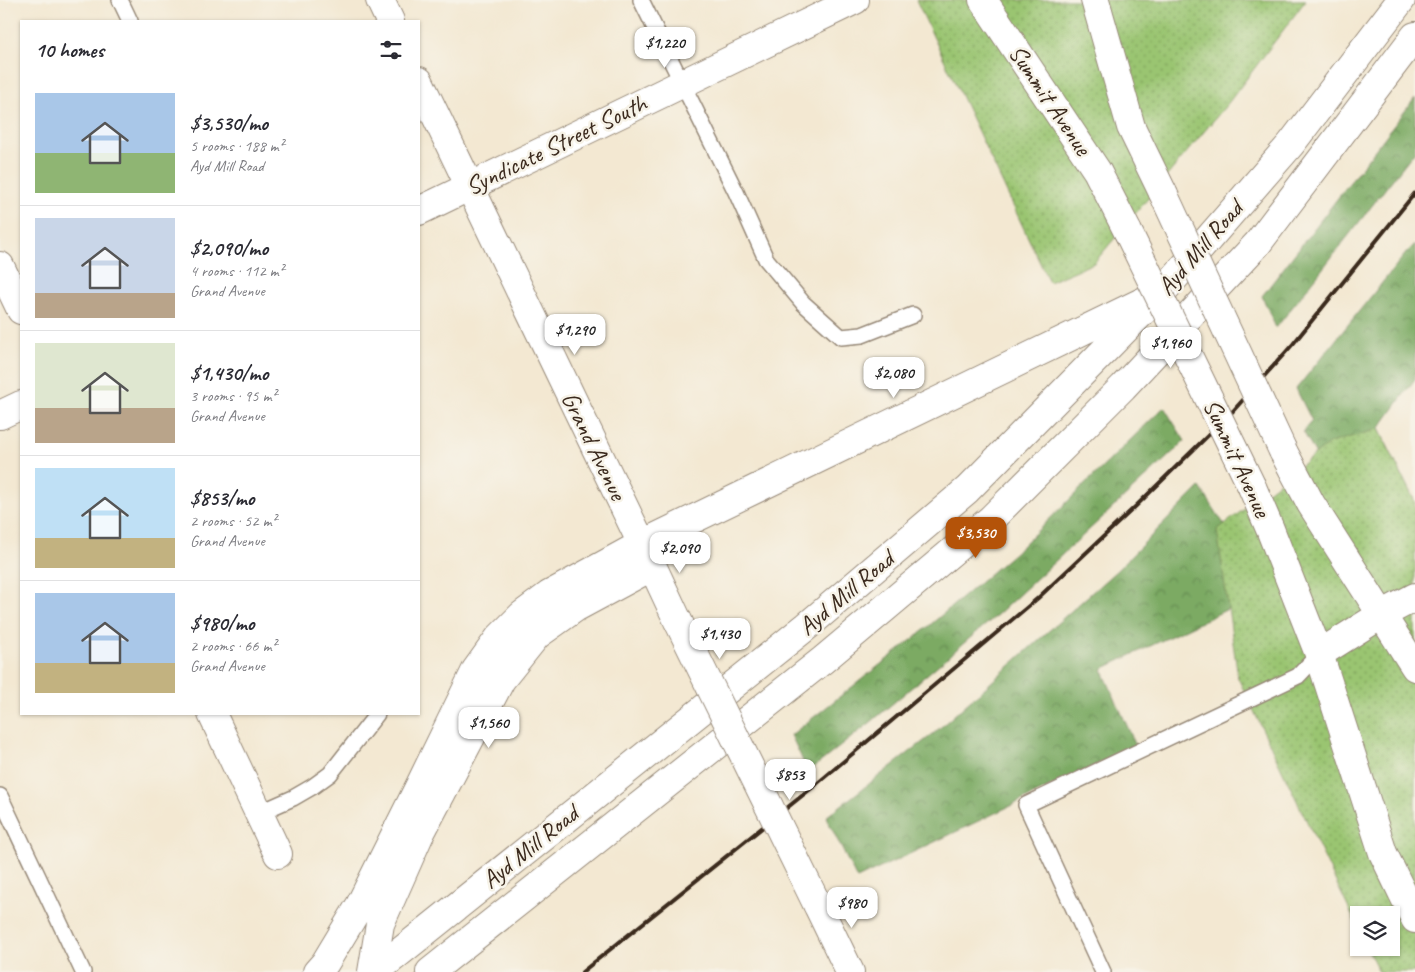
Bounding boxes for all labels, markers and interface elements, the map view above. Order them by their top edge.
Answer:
pin: $1,220 [624,27,706,69]
text: $1,220 [645,33,685,53]
icon: filters [377,36,405,64]
text: 10 homes [35,37,104,63]
street label: Summit Avenue [1001,39,1100,163]
street label: Syndicate Street South [460,87,653,203]
text: $3,530/mo [190,110,268,136]
icon: home [75,113,135,173]
text: 5 rooms · 188 m² [190,136,284,156]
text: Ayd Mill Road [190,156,264,176]
street label: Ayd Mill Road [1150,191,1253,302]
text: $2,090/mo [190,235,268,261]
icon: home [75,238,135,298]
text: 4 rooms · 112 m² [190,261,284,281]
text: Grand Avenue [190,281,265,301]
pin: $1,290 [534,314,616,356]
text: $1,290 [556,320,594,340]
pin: $1,960 [1130,326,1212,369]
text: $1,960 [1151,333,1191,353]
pin: $2,080 [853,356,935,399]
text: $1,430/mo [190,360,268,386]
icon: home [75,363,135,423]
text: $2,080 [874,363,914,383]
text: 3 rooms · 95 m² [190,386,276,406]
street label: Grand Avenue [554,387,635,507]
street label: Summit Avenue [1196,394,1279,524]
text: Grand Avenue [190,406,265,426]
text: $853/mo [190,485,254,511]
icon: home [75,488,135,548]
text: 2 rooms · 52 m² [190,511,276,531]
pin: $3,530 [935,516,1017,559]
text: $3,530 [957,523,995,543]
text: Grand Avenue [190,531,265,551]
pin: $2,090 [639,532,721,574]
text: $2,090 [661,538,699,558]
street label: Ayd Mill Road [791,541,904,642]
text: $980/mo [190,610,254,636]
icon: home [75,613,135,673]
pin: $1,430 [679,618,761,660]
text: $1,430 [700,624,740,644]
text: 2 rooms · 66 m² [190,636,276,656]
text: Grand Avenue [190,656,265,676]
pin: $1,560 [448,706,530,749]
text: $1,560 [469,713,509,733]
pin: $853 [760,758,820,801]
text: $853 [776,765,804,785]
street label: Ayd Mill Road [475,796,588,896]
pin: $980 [822,886,882,929]
text: $980 [838,893,866,913]
map controls [1350,906,1400,956]
button: layers [1350,906,1400,956]

